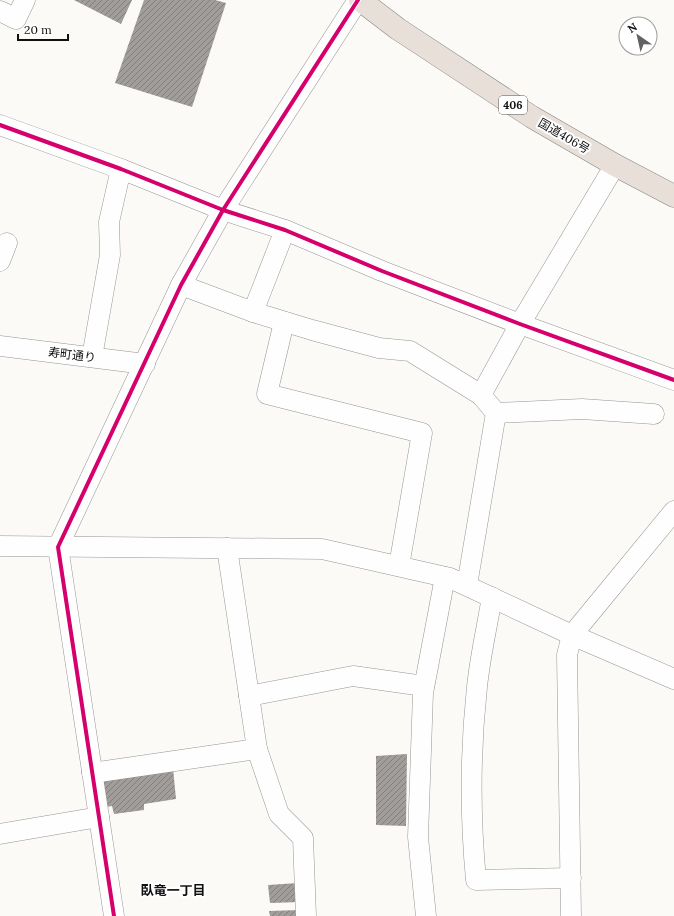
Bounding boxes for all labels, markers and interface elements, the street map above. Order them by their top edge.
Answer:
scale bar [18,16,68,42]
north arrow [618,16,658,56]
text: N [625,19,640,36]
text: 20 m [24,22,52,37]
road number: 406 [499,96,527,114]
street label: 国道406号 [536,115,593,156]
street label: 寿町通り [47,344,97,365]
district label: 臥竜一丁目 [140,882,206,899]

